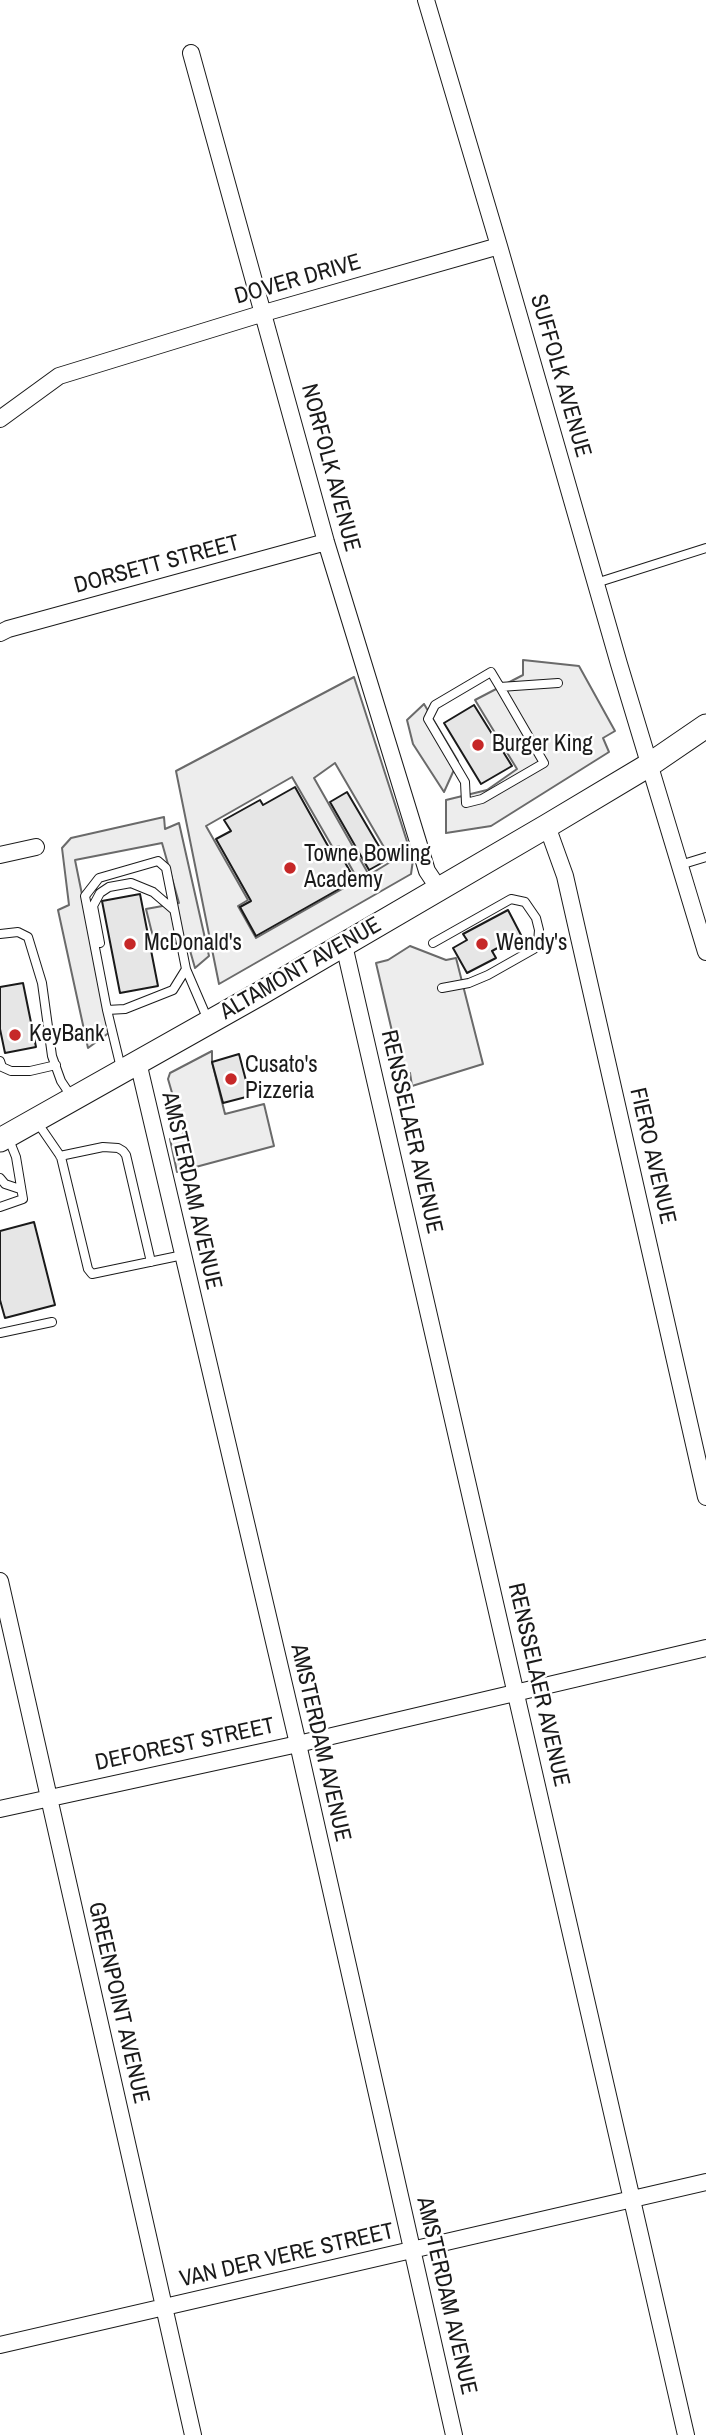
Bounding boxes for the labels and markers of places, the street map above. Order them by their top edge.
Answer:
place label: Burger King [492,731,593,759]
marker: Burger King [470,737,486,753]
place label: Towne Bowling Academy [304,841,431,895]
marker: Towne Bowling Academy [282,860,298,876]
place label: McDonald's [144,930,242,958]
place label: Wendy's [496,930,567,958]
marker: McDonald's [122,936,138,952]
marker: Wendy's [474,936,490,952]
place label: KeyBank [29,1021,104,1049]
marker: KeyBank [7,1027,23,1043]
place label: Cusato's Pizzeria [245,1052,318,1106]
marker: Cusato's Pizzeria [223,1071,239,1087]

